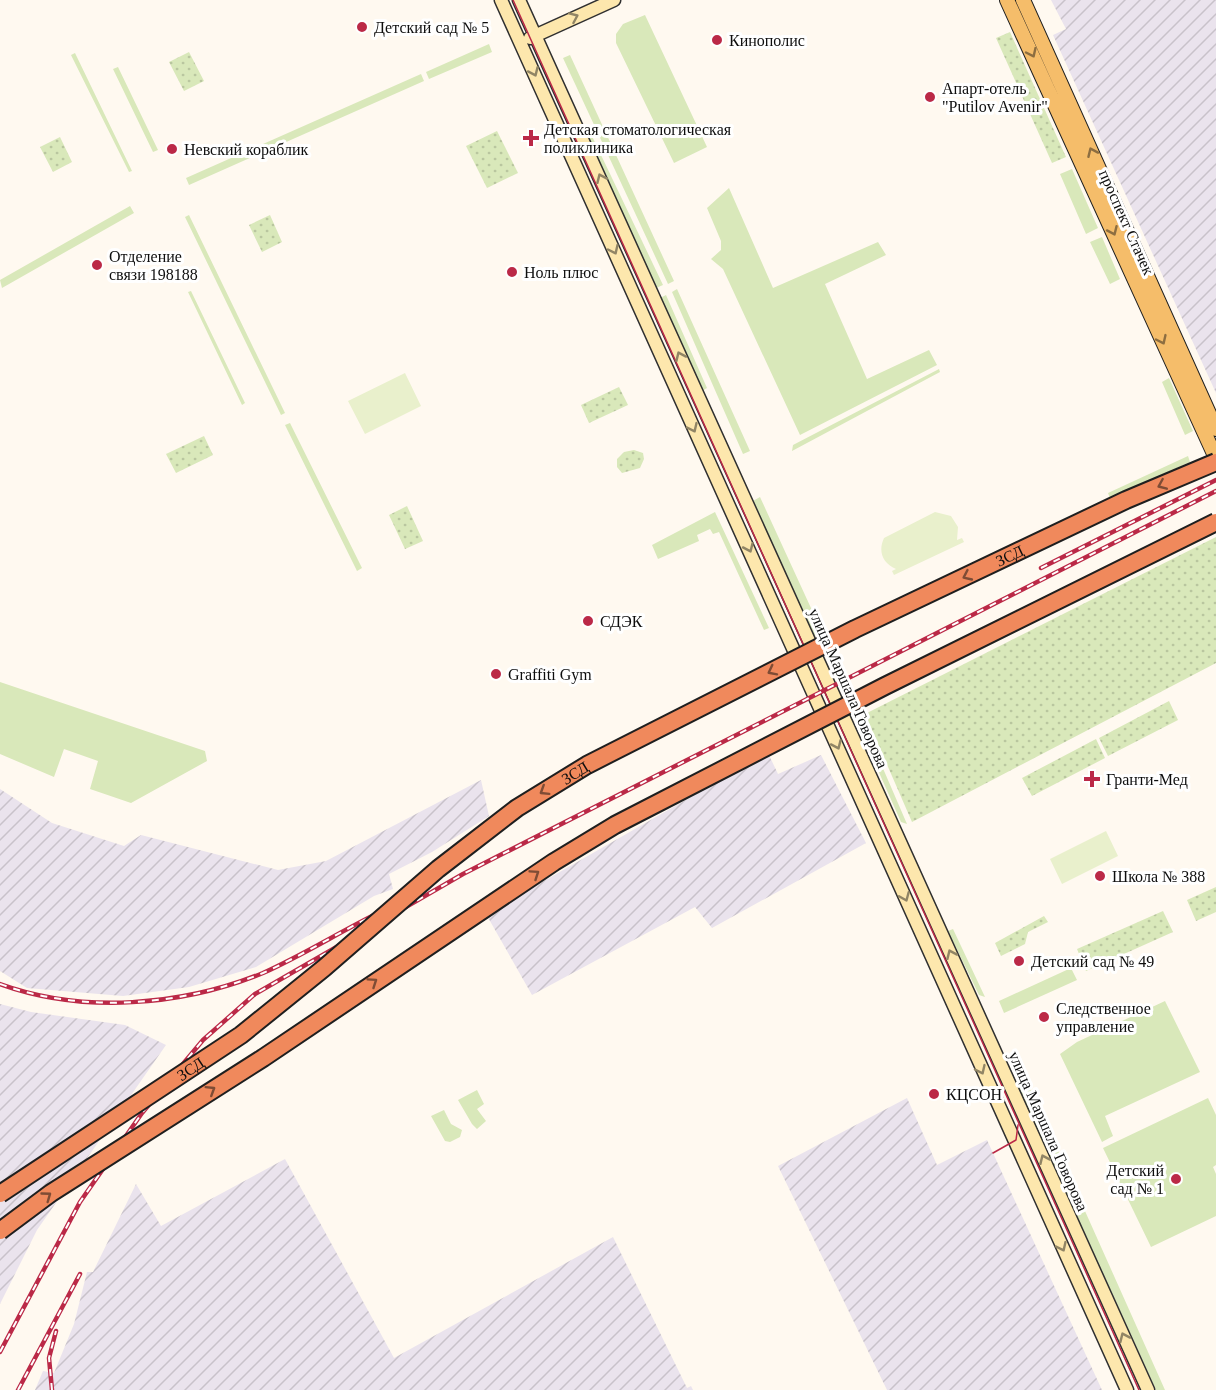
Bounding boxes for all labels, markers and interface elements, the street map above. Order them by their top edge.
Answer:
one-way arrow [568,12,579,24]
place label: Детский сад № 5 [374,19,489,37]
marker: Детский сад № 5 [355,20,369,34]
place label: Кинополис [729,32,805,49]
marker: Кинополис [710,33,724,47]
one-way arrow [1024,47,1036,58]
one-way arrow [527,66,539,77]
place label: Апарт-отель "Putilov Avenir" [942,80,1048,115]
marker: Апарт-отель "Putilov Avenir" [923,90,937,104]
place label: Детская стоматологическая поликлиника [544,121,732,156]
marker: Детская стоматологическая поликлиника [522,129,540,147]
place label: Невский кораблик [184,141,308,159]
marker: Невский кораблик [165,142,179,156]
one-way arrow [1087,147,1099,158]
street label: проспект Стачек [1095,167,1157,278]
one-way arrow [596,173,608,184]
one-way arrow [1106,224,1118,235]
one-way arrow [607,243,619,254]
place label: Отделение связи 198188 [109,248,198,283]
marker: Отделение связи 198188 [90,258,104,272]
place label: Ноль плюс [524,264,598,281]
marker: Ноль плюс [505,265,519,279]
one-way arrow [1155,334,1167,345]
one-way arrow [676,351,688,362]
one-way arrow [686,422,698,433]
one-way arrow [1158,477,1169,489]
one-way arrow [741,542,753,553]
street label: ЗСД [993,542,1027,570]
one-way arrow [962,568,973,580]
street label: улица Маршала Говорова [805,606,892,771]
place label: СДЭК [600,613,643,631]
marker: СДЭК [581,614,595,628]
one-way arrow [768,663,779,675]
place label: Graffiti Gym [508,666,592,684]
marker: Graffiti Gym [489,667,503,681]
one-way arrow [830,739,842,750]
street label: ЗСД [558,758,592,788]
marker: Гранти-Мед [1083,770,1101,788]
place label: Гранти-Мед [1106,771,1188,789]
one-way arrow [540,783,550,795]
place label: Школа № 388 [1112,868,1205,885]
marker: Школа № 388 [1093,869,1107,883]
one-way arrow [528,870,539,881]
one-way arrow [897,891,909,902]
one-way arrow [946,950,958,961]
place label: Детский сад № 49 [1031,953,1154,971]
marker: Детский сад № 49 [1012,954,1026,968]
one-way arrow [366,978,377,989]
place label: Следственное управление [1056,1000,1151,1036]
marker: Следственное управление [1037,1010,1051,1024]
street label: улица Маршала Говорова [1005,1049,1092,1214]
street label: ЗСД [174,1054,208,1084]
one-way arrow [973,1064,985,1075]
one-way arrow [205,1086,215,1098]
place label: КЦСОН [946,1086,1002,1104]
marker: КЦСОН [927,1087,941,1101]
one-way arrow [1039,1155,1051,1166]
place label: Детский сад № 1 [1107,1162,1164,1198]
marker: Детский сад № 1 [1169,1172,1183,1186]
one-way arrow [41,1192,52,1203]
one-way arrow [1054,1241,1066,1252]
one-way arrow [1119,1332,1131,1343]

